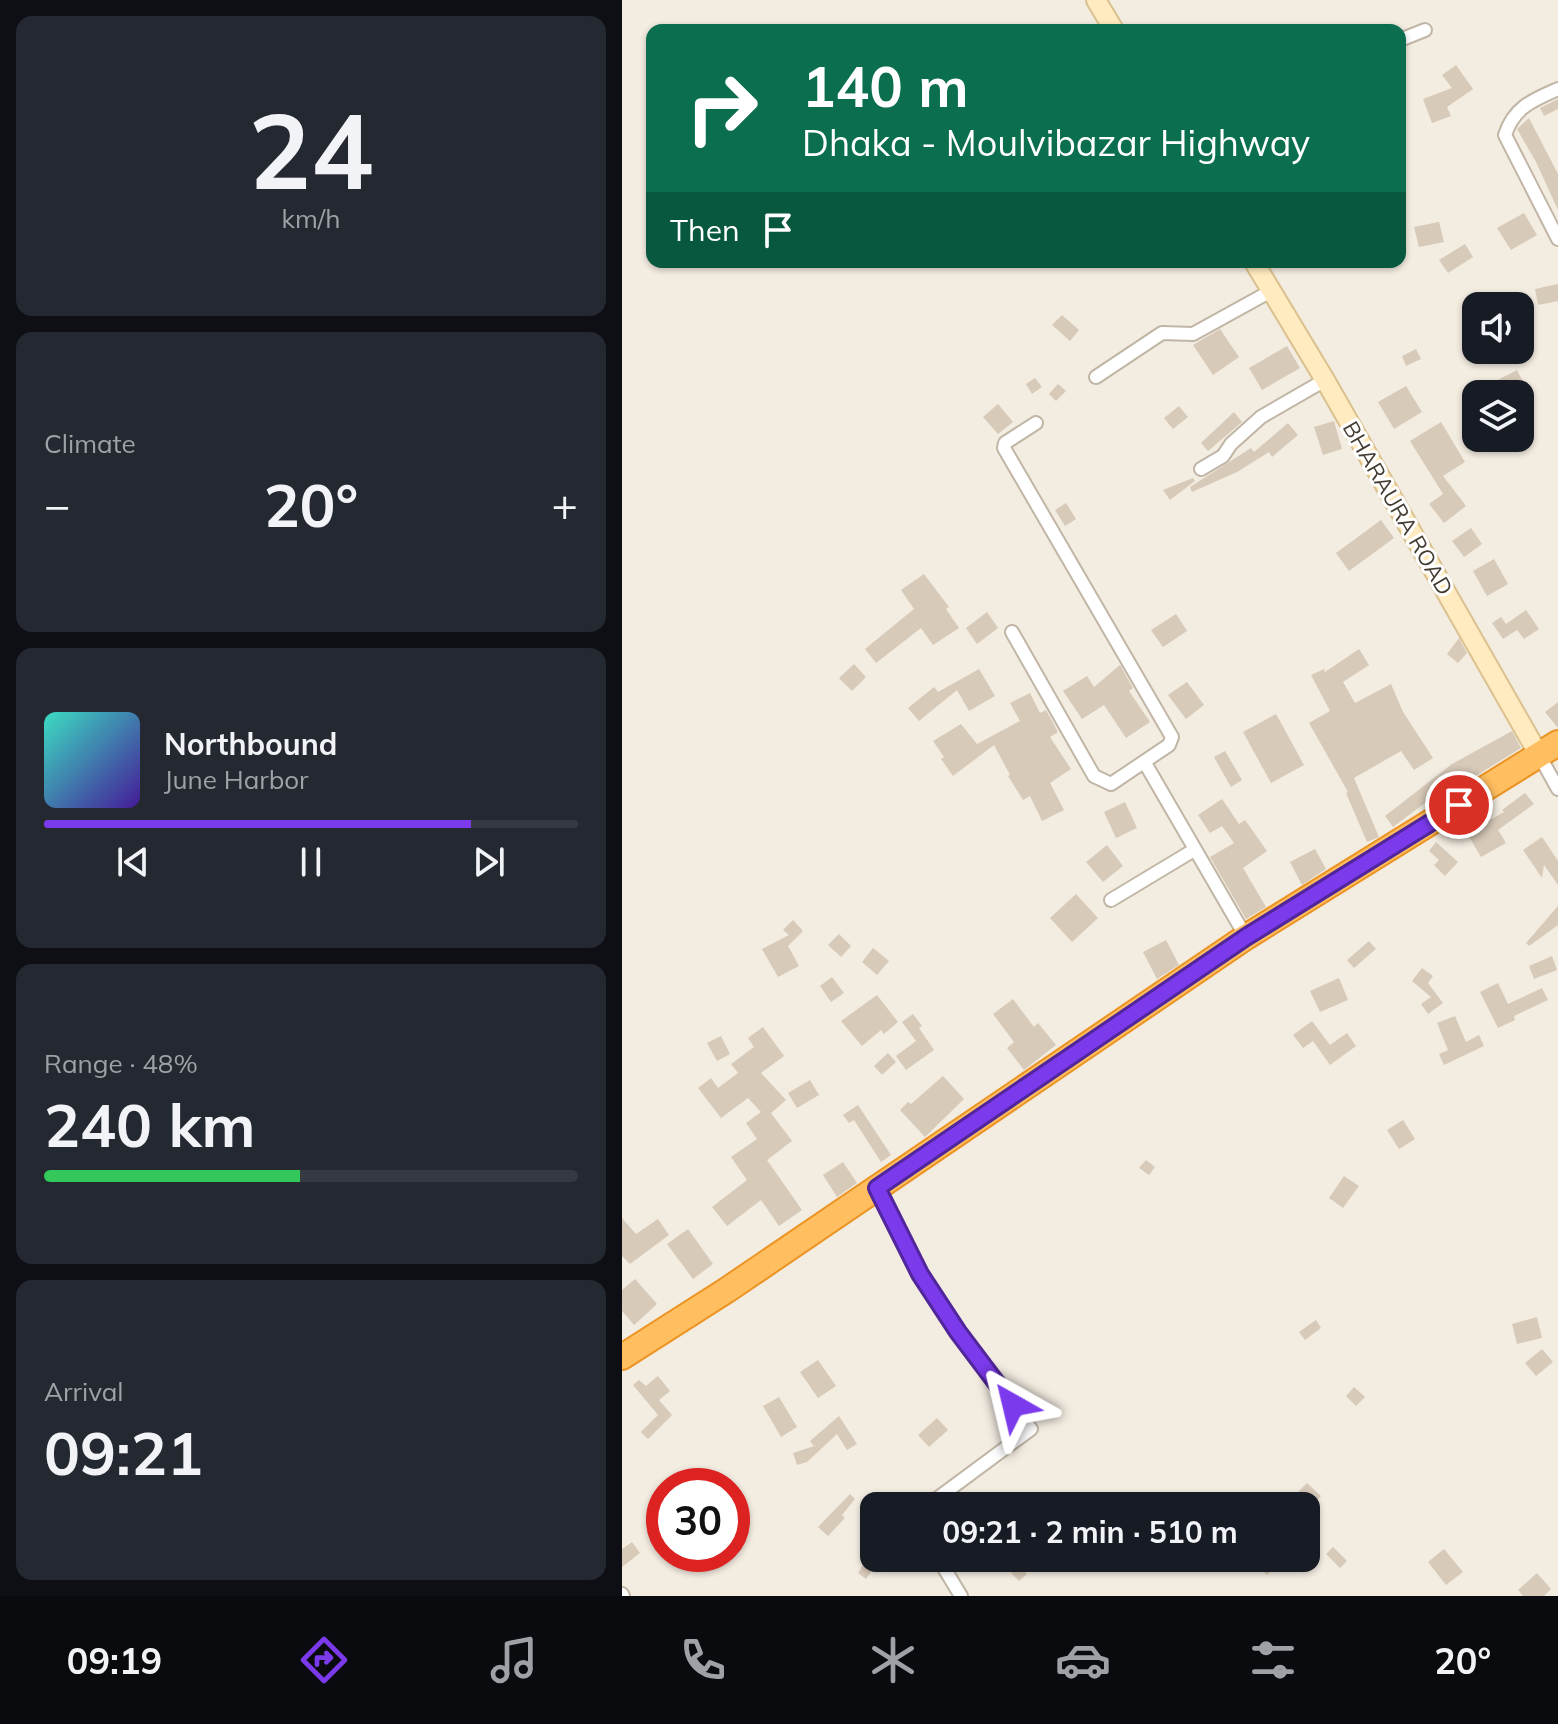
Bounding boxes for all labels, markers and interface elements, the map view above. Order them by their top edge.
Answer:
text: 140 m [802,51,969,121]
icon: right [670,56,774,160]
text: 24 [249,84,373,215]
text: Dhaka - Moulvibazar Highway [802,120,1310,165]
text: km/h [282,202,340,235]
icon: arrive [756,208,800,252]
text: Then [670,211,740,249]
map controls [1462,292,1534,452]
button: sound [1462,292,1534,364]
button: layers [1462,380,1534,452]
street label: BHARAURA ROAD [1337,416,1459,600]
text: Climate [44,427,136,460]
text: 20° [264,467,358,542]
text: − [44,477,70,532]
text: + [552,477,578,532]
text: Northbound [164,725,337,763]
text: June Harbor [164,763,309,796]
pin [1425,771,1493,839]
icon: arrive [1437,783,1481,827]
icon: previous [111,840,155,884]
icon: pause [289,840,333,884]
icon: next [467,840,511,884]
text: Range · 48% [44,1047,198,1080]
text: 240 km [44,1087,256,1162]
position arrow [971,1363,1055,1447]
text: Arrival [44,1375,124,1408]
text: 09:21 [44,1415,203,1490]
speed limit sign: 30 [646,1468,750,1572]
text: 09:21 · 2 min · 510 m [942,1513,1238,1551]
icon: directions [296,1632,352,1688]
icon: music [486,1632,542,1688]
icon: phone [675,1632,731,1688]
icon: climate [865,1632,921,1688]
icon: car [1055,1632,1111,1688]
icon: filters [1245,1632,1301,1688]
text: 09:19 [67,1638,162,1683]
text: 20° [1434,1638,1491,1683]

